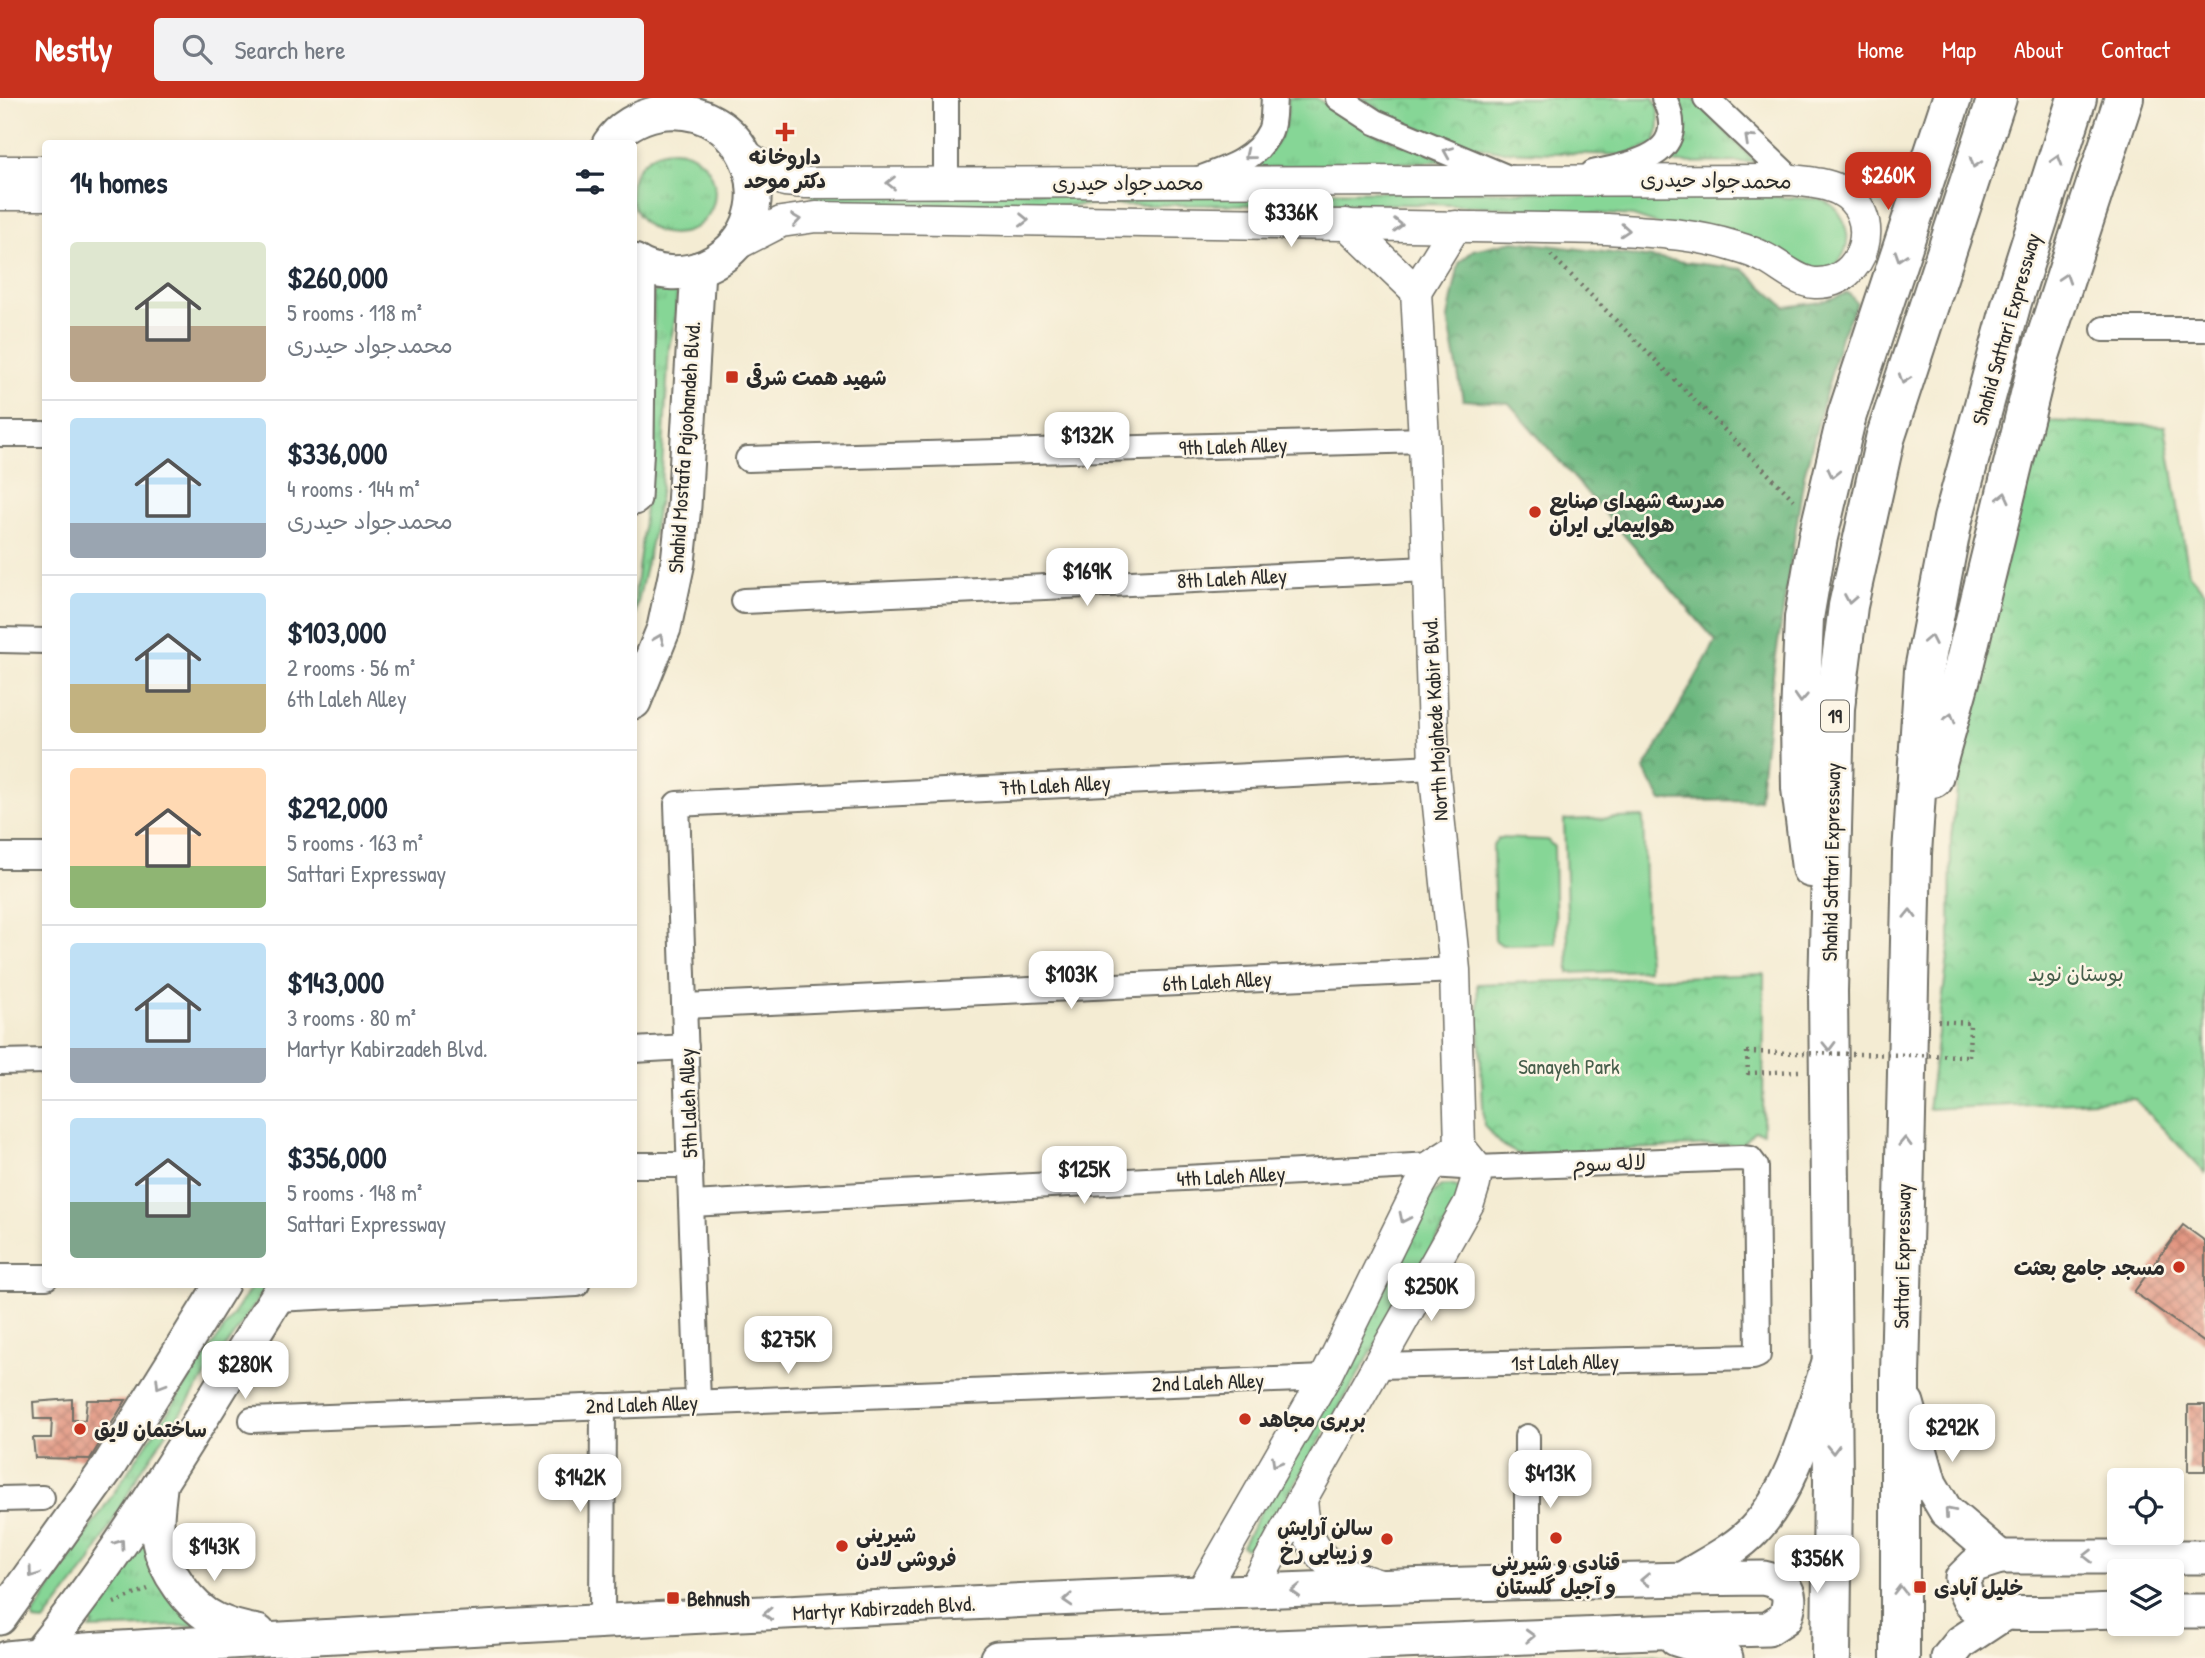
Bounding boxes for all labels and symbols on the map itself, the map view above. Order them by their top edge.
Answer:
marker: داروخانه دکتر موحد [777,124,793,140]
one-way arrow [1744,135,1757,147]
place label: داروخانه دکتر موحد [744,142,826,195]
one-way arrow [1244,146,1257,159]
one-way arrow [1443,147,1455,161]
pin: $260K [1839,152,1937,212]
one-way arrow [2049,155,2063,167]
one-way arrow [1969,156,1983,168]
street label: محمدجواد حیدری [1640,164,1792,196]
street label: محمدجواد حیدری [1052,168,1204,197]
one-way arrow [885,175,896,191]
pin: $336K [1242,190,1340,249]
one-way arrow [1019,212,1029,228]
one-way arrow [790,213,802,228]
one-way arrow [1393,217,1404,233]
one-way arrow [1620,222,1631,237]
street label: Shahid Sattari Expressway [1965,229,2047,428]
one-way arrow [1894,249,1908,261]
one-way arrow [2057,273,2072,285]
street label: Shahid Mostafa Pajoohandeh Blvd. [661,320,707,574]
place label: شهید همت شرقی [746,363,887,392]
marker: شهید همت شرقی [724,369,740,385]
one-way arrow [1898,372,1912,384]
pin: $132K [1038,412,1136,472]
street label: 9th Laleh Alley [1178,430,1288,462]
one-way arrow [1827,467,1842,479]
place label: مدرسه شهدای صنایع هواپیمایی ایران [1549,486,1725,539]
one-way arrow [1996,491,2010,503]
marker: مدرسه شهدای صنایع هواپیمایی ایران [1527,504,1543,520]
pin: $169K [1038,548,1136,608]
street label: 8th Laleh Alley [1176,561,1288,595]
one-way arrow [1843,593,1858,605]
street label: North Mojahede Kabir Blvd. [1415,616,1455,822]
one-way arrow [651,634,665,646]
one-way arrow [1922,634,1937,646]
one-way arrow [1793,692,1808,703]
road number: 19 [1821,701,1849,732]
one-way arrow [1941,712,1956,724]
street label: Shahid Sattari Expressway [1815,762,1847,962]
street label: 7th Laleh Alley [999,768,1112,802]
one-way arrow [1903,909,1918,920]
pin: $103K [1022,951,1120,1011]
park label: بوستان نوید [2028,959,2124,988]
street label: 6th Laleh Alley [1162,964,1273,998]
one-way arrow [1821,1041,1836,1052]
street label: 5th Laleh Alley [672,1047,704,1158]
park label: Sanayeh Park [1518,1052,1620,1081]
one-way arrow [1897,1136,1913,1147]
pin: $125K [1035,1146,1133,1206]
street label: لاله سوم [1571,1147,1647,1181]
street label: 4th Laleh Alley [1176,1159,1286,1193]
street label: Sattari Expressway [1886,1183,1918,1329]
one-way arrow [1398,1211,1412,1223]
place label: مسجد جامع بعثت [2014,1253,2165,1283]
marker: مسجد جامع بعثت [2171,1259,2187,1275]
pin: $250K [1382,1264,1480,1323]
pin: $275K [739,1316,837,1376]
pin: $280K [196,1342,294,1401]
street label: 1st Laleh Alley [1511,1347,1619,1377]
street label: 2nd Laleh Alley [1151,1366,1265,1398]
one-way arrow [155,1376,168,1389]
street label: 2nd Laleh Alley [585,1388,699,1420]
pin: $292K [1903,1404,2001,1464]
place label: بربری مجاهد [1259,1405,1366,1434]
marker: بربری مجاهد [1237,1411,1253,1427]
place label: ساختمان لایق [94,1415,207,1444]
marker: ساختمان لایق [72,1421,88,1437]
one-way arrow [1825,1443,1840,1454]
pin: $413K [1501,1450,1599,1510]
pin: $142K [531,1454,629,1514]
one-way arrow [1271,1455,1284,1468]
one-way arrow [1945,1507,1957,1520]
place label: سالن آرایش و زیبایی رخ [1277,1513,1373,1566]
place label: شیرینی فروشی لادن [856,1520,956,1573]
pin: $143K [165,1524,263,1583]
marker: قنادی و شیرینی و آجیل گلستان [1548,1530,1564,1546]
marker: سالن آرایش و زیبایی رخ [1379,1531,1395,1547]
pin: $356K [1768,1536,1866,1595]
marker: شیرینی فروشی لادن [834,1538,850,1554]
one-way arrow [112,1539,124,1552]
place label: قنادی و شیرینی و آجیل گلستان [1492,1548,1620,1601]
one-way arrow [2082,1548,2093,1564]
one-way arrow [29,1565,41,1578]
one-way arrow [1640,1573,1651,1588]
place label: خلیل آبادی [1934,1573,2023,1602]
marker: خلیل آبادی [1912,1579,1928,1595]
one-way arrow [1290,1583,1301,1598]
place label: Behnush [687,1584,750,1613]
one-way arrow [1892,1584,1908,1595]
street label: Martyr Kabirzadeh Blvd. [792,1589,976,1627]
marker: Behnush [665,1590,681,1606]
one-way arrow [1062,1592,1073,1607]
one-way arrow [762,1606,773,1621]
one-way arrow [1525,1629,1536,1644]

